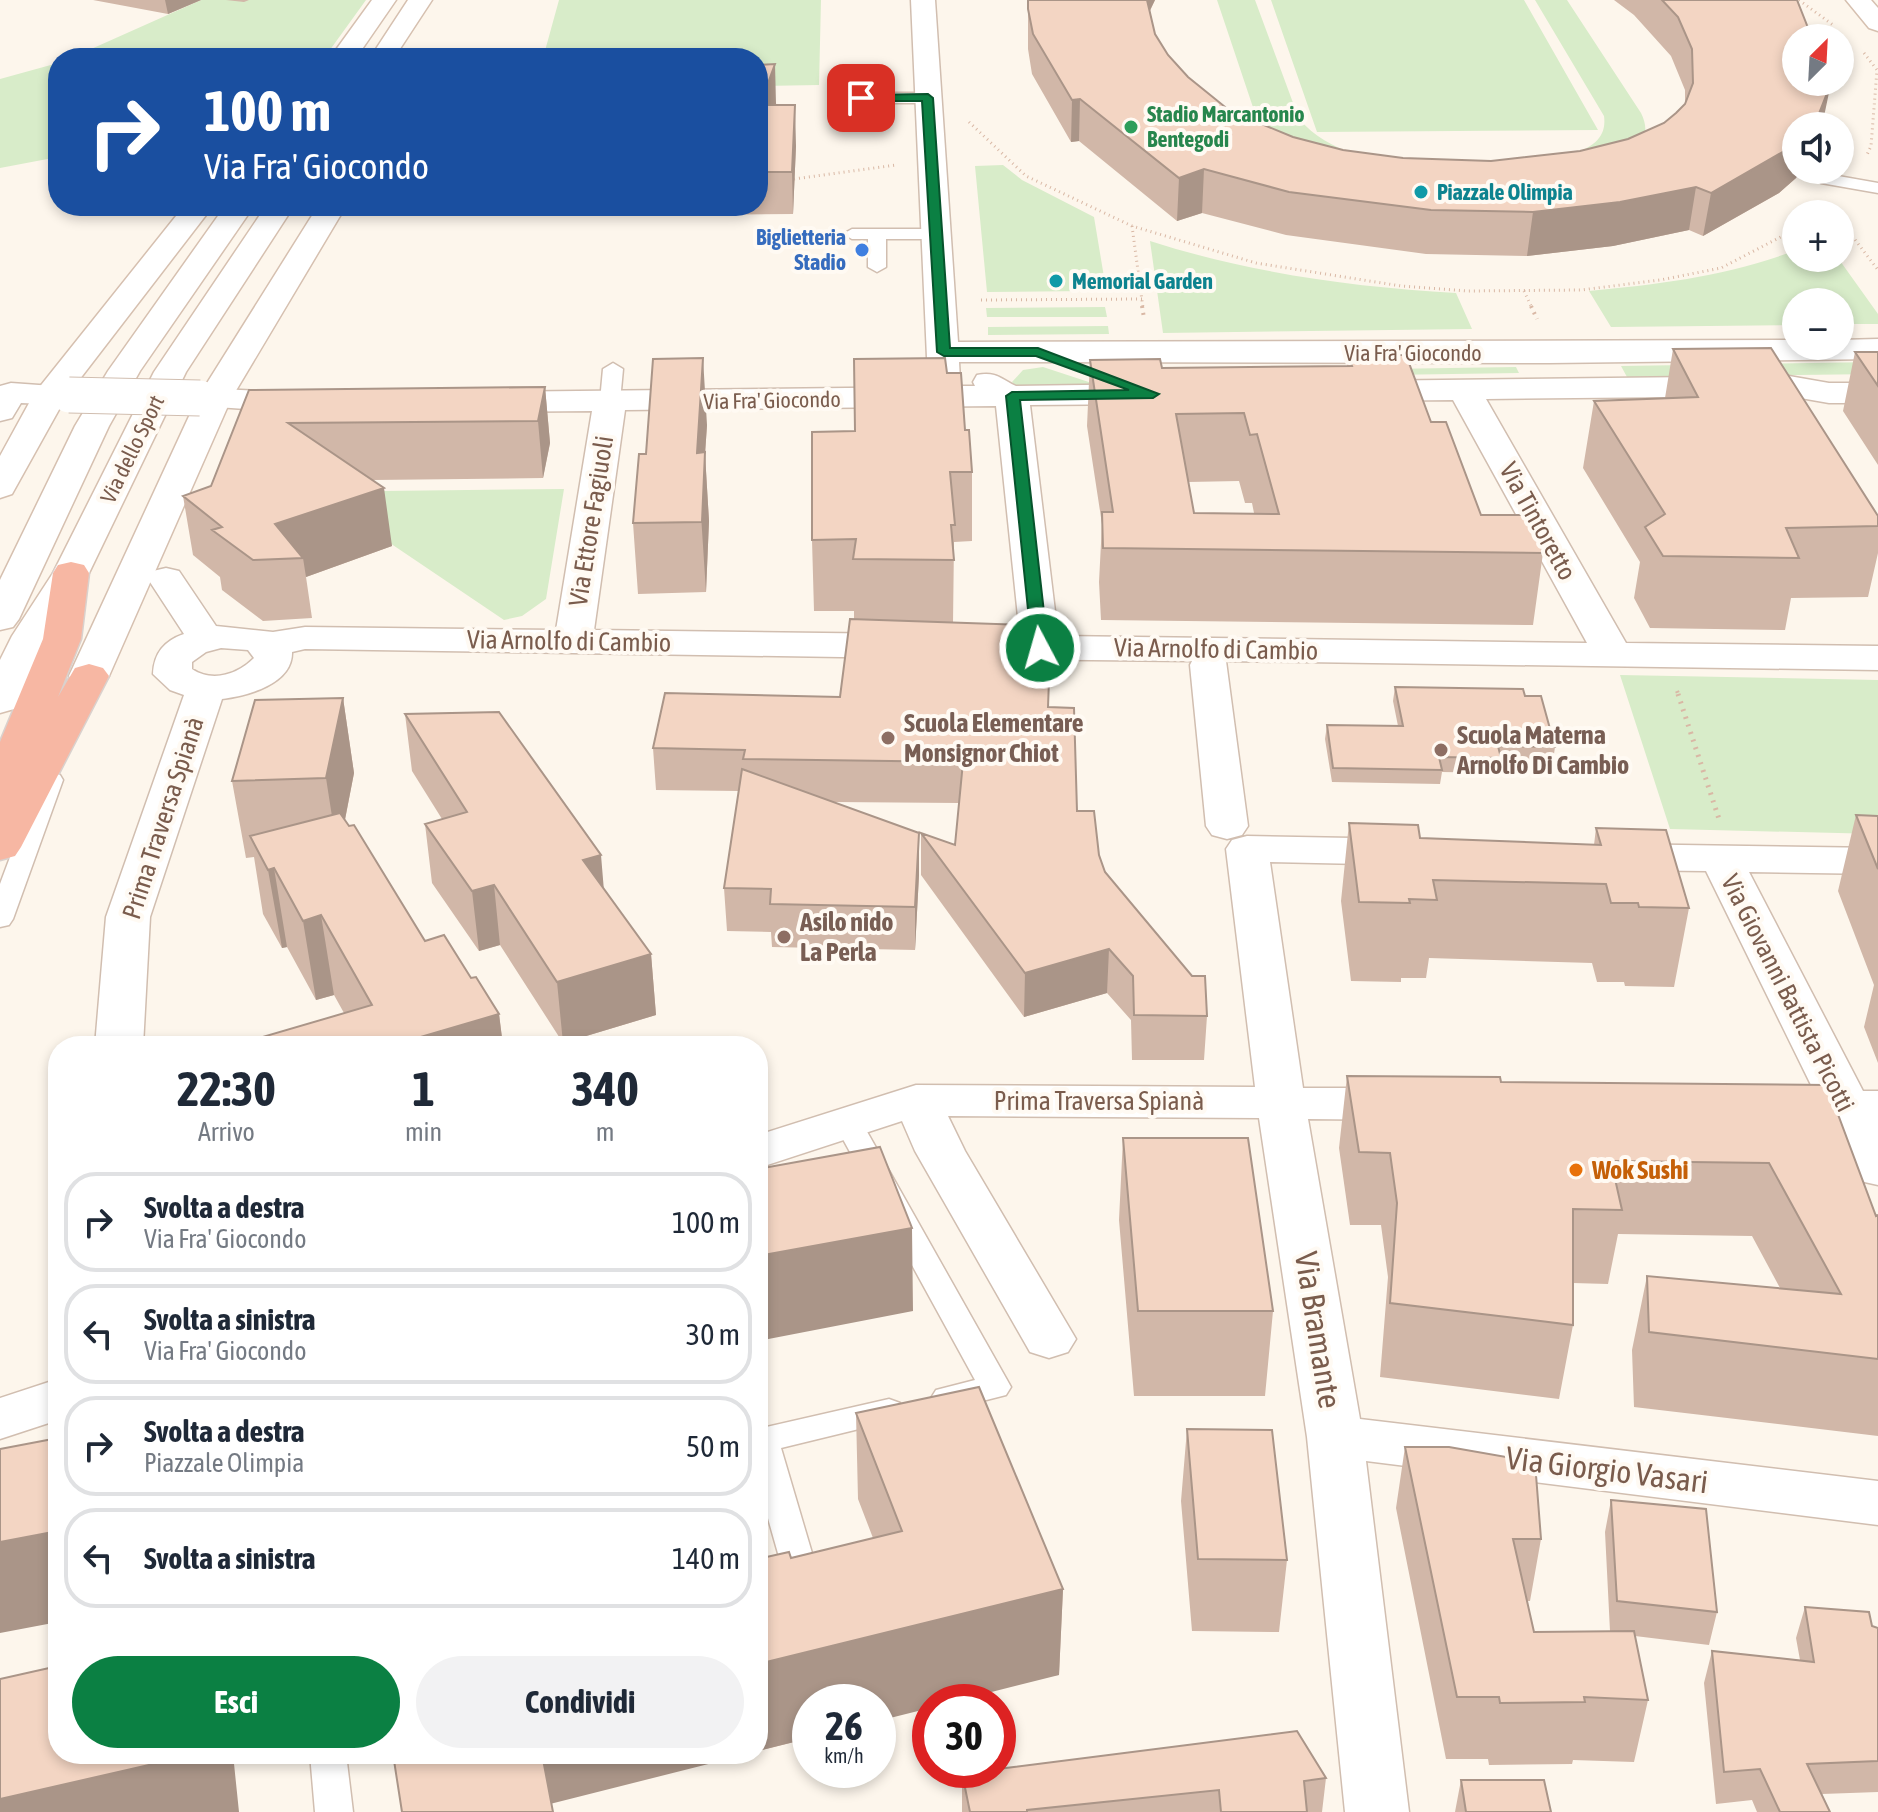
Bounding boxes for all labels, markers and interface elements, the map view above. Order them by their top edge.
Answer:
north arrow [1782,24,1854,96]
map controls [1782,24,1854,360]
pin [827,64,895,132]
icon: arrive [839,76,883,120]
text: 100 m [204,79,331,143]
icon: right [72,80,176,184]
place label: Stadio Marcantonio Bentegodi [1147,101,1305,152]
button: sound [1782,112,1854,184]
marker: Stadio Marcantonio Bentegodi [1122,118,1140,136]
text: Via Fra' Giocondo [204,145,429,187]
place label: Piazzale Olimpia [1437,179,1573,205]
marker: Piazzale Olimpia [1412,183,1430,201]
button: + [1782,200,1854,272]
place label: Biglietteria Stadio [756,224,846,275]
marker: Biglietteria Stadio [853,241,871,259]
place label: Memorial Garden [1072,268,1213,294]
marker: Memorial Garden [1047,272,1065,290]
button: − [1782,288,1854,360]
street label: Via Fra' Giocondo [1344,340,1482,366]
street label: Via Fra' Giocondo [703,386,841,414]
street label: Via dello Sport [95,391,169,507]
street label: Via Ettore Fagiuoli [563,434,619,608]
street label: Via Tintoretto [1493,457,1583,585]
position arrow [998,606,1082,690]
street label: Via Arnolfo di Cambio [467,624,671,658]
street label: Via Arnolfo di Cambio [1114,632,1318,666]
place label: Scuola Elementare Monsignor Chiot [904,708,1084,768]
street label: Prima Traversa Spianà [116,713,210,923]
place label: Scuola Materna Arnolfo Di Cambio [1456,720,1629,780]
marker: Scuola Elementare Monsignor Chiot [879,729,897,747]
marker: Scuola Materna Arnolfo Di Cambio [1432,741,1450,759]
street label: Via Giovanni Battista Picotti [1715,869,1861,1117]
place label: Asilo nido La Perla [799,907,893,967]
marker: Asilo nido La Perla [775,928,793,946]
text: 22:30 [177,1061,276,1116]
text: 1 [412,1061,435,1116]
text: 340 [571,1061,639,1116]
street label: Prima Traversa Spianà [994,1086,1204,1116]
text: Arrivo [198,1117,255,1147]
text: min [405,1117,442,1147]
text: m [596,1117,614,1147]
place label: Wok Sushi [1591,1155,1689,1185]
marker: Wok Sushi [1567,1161,1585,1179]
text: Svolta a destra [144,1190,304,1224]
icon: right [76,1200,120,1244]
text: 100 m [672,1205,740,1239]
text: Via Fra' Giocondo [144,1224,306,1254]
street label: Via Bramante [1288,1249,1349,1411]
text: Svolta a sinistra [144,1302,316,1336]
icon: left [76,1312,120,1356]
text: 30 m [686,1317,740,1351]
text: Via Fra' Giocondo [144,1336,306,1366]
text: Svolta a destra [144,1414,304,1448]
icon: right [76,1424,120,1468]
text: 50 m [686,1429,740,1463]
street label: Via Giorgio Vasari [1504,1439,1710,1500]
text: Piazzale Olimpia [144,1448,304,1478]
icon: left [76,1536,120,1580]
text: Svolta a sinistra [144,1541,316,1575]
text: 140 m [672,1541,740,1575]
button: Esci [72,1656,400,1748]
button: Condividi [416,1656,744,1748]
speed limit sign: 30 [912,1684,1016,1788]
text: 26 [825,1703,863,1748]
text: km/h [824,1744,864,1767]

